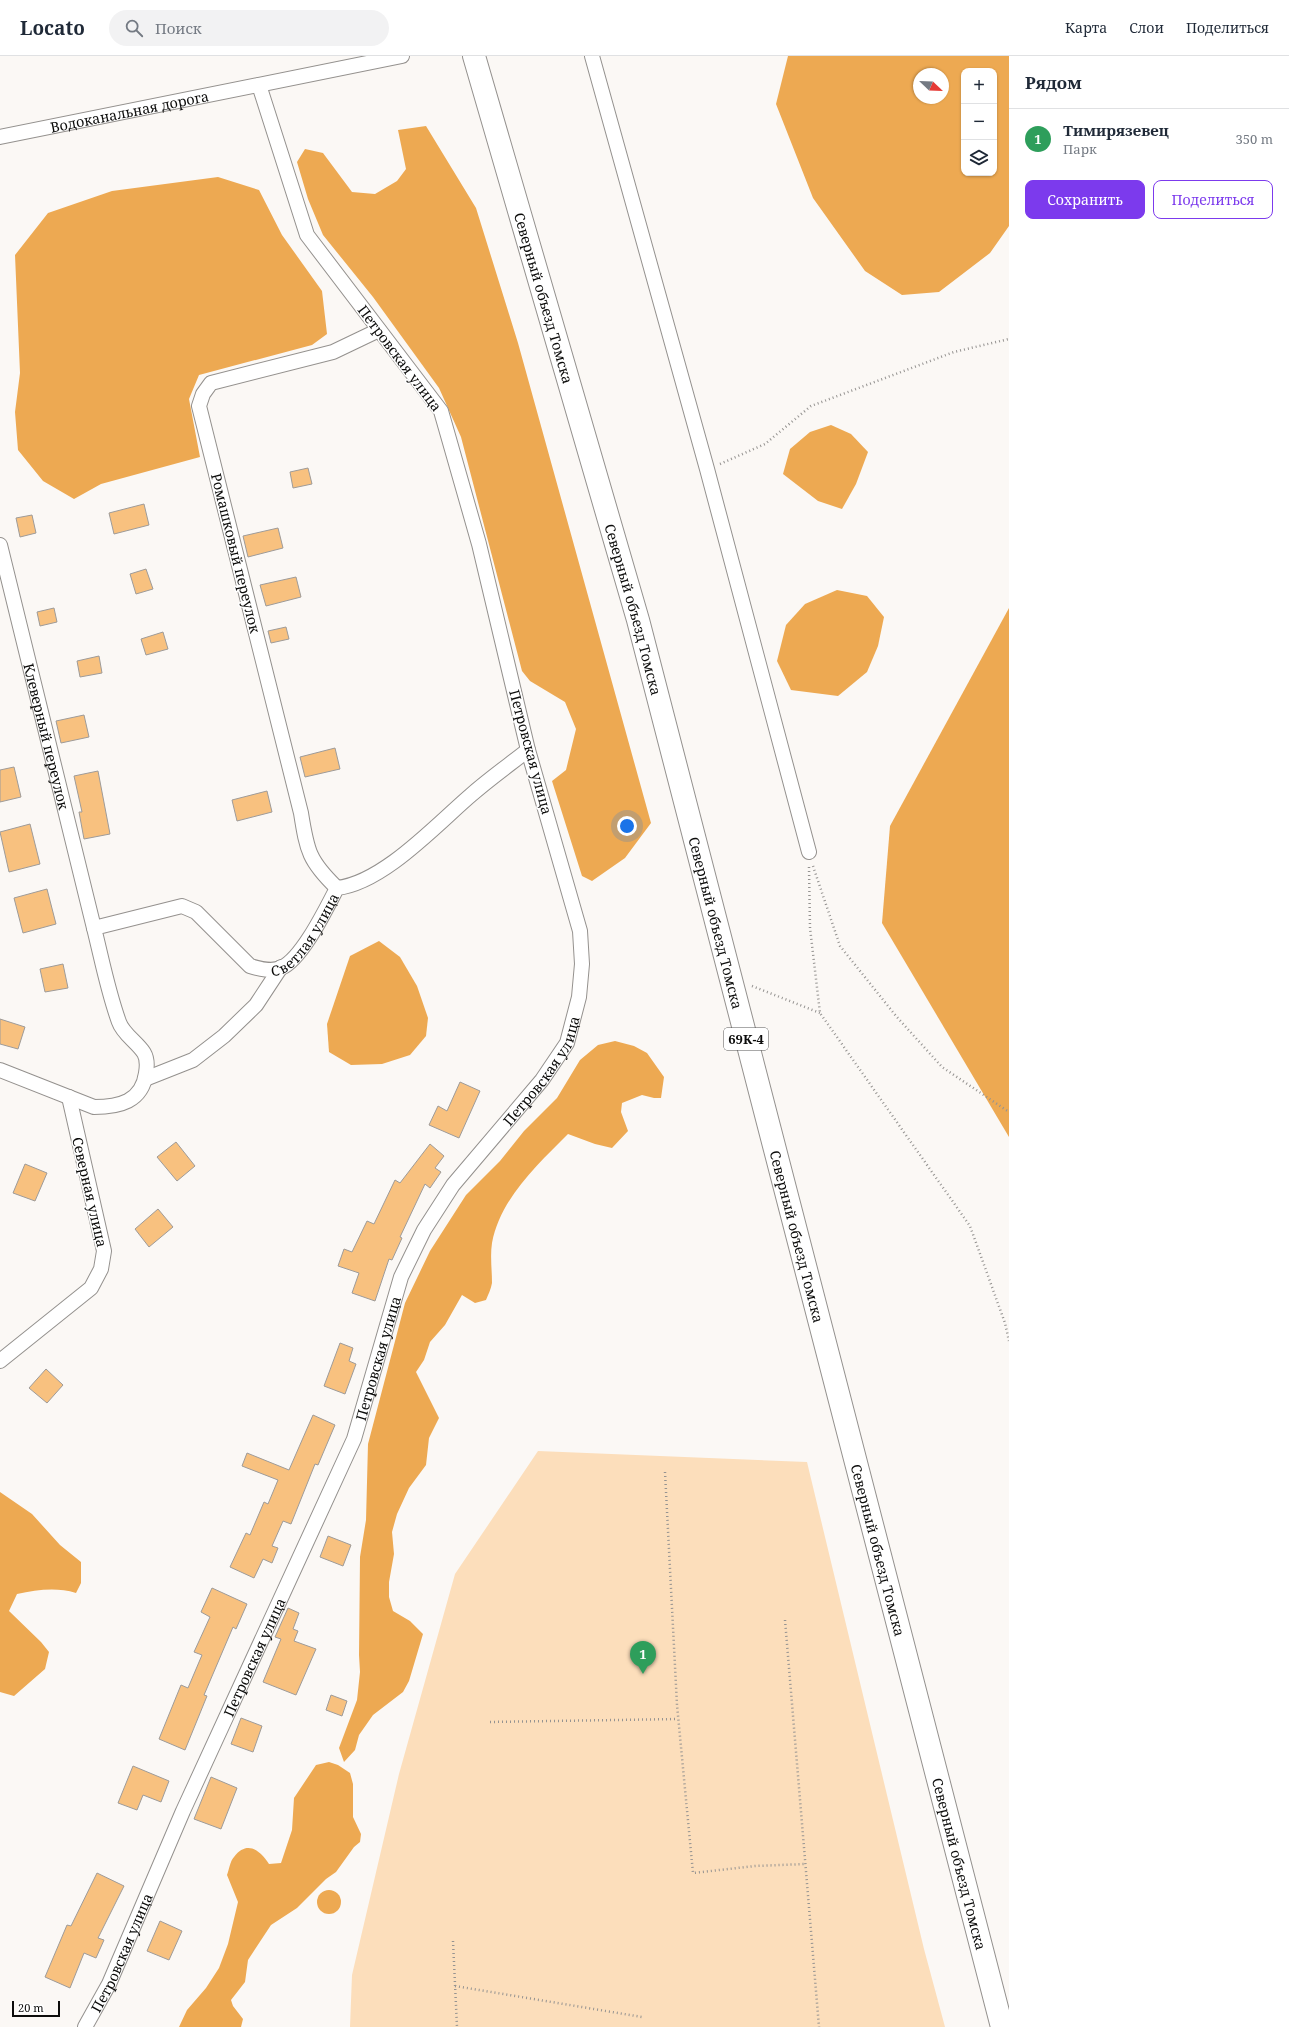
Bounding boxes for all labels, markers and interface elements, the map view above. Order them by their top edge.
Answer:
search box [109,10,389,46]
text: Locato [20,15,85,41]
icon: search [123,17,145,39]
text: Поиск [155,18,202,38]
text: Карта [1065,18,1107,37]
text: Слои [1129,18,1164,37]
text: Поделиться [1186,18,1269,37]
north arrow [913,68,949,104]
map controls [961,68,997,176]
button: + [961,68,997,104]
text: Рядом [1025,71,1082,94]
street label: Водоканальная дорога [49,86,210,136]
button: − [961,104,997,140]
text: Тимирязевец [1063,120,1169,140]
text: 1 [1034,130,1042,148]
text: 350 m [1236,130,1273,148]
button: layers [961,140,997,176]
text: Парк [1063,140,1097,158]
button: Сохранить [1025,180,1145,219]
button: Поделиться [1153,180,1273,219]
street label: Северный объезд Томска [511,210,578,386]
street label: Петровская улица [354,301,446,415]
street label: Ромашковый переулок [207,471,265,636]
street label: Северный объезд Томска [601,521,667,697]
street label: Клеверный переулок [20,661,74,812]
street label: Петровская улица [505,687,557,817]
your location [617,816,637,836]
street label: Северный объезд Томска [685,835,748,1011]
street label: Светлая улица [269,889,342,980]
street label: Петровская улица [498,1014,583,1129]
road number: 69К-4 [724,1028,768,1050]
street label: Северная улица [68,1135,112,1249]
street label: Северный объезд Томска [766,1148,829,1325]
street label: Петровская улица [350,1294,405,1423]
street label: Северный объезд Томска [847,1462,910,1638]
street label: Петровская улица [218,1594,289,1719]
pin: 1 [630,1641,656,1674]
street label: Северный объезд Томска [928,1776,991,1952]
street label: Петровская улица [86,1890,156,2015]
scale bar [12,1999,60,2018]
text: 20 m [18,2000,44,2015]

